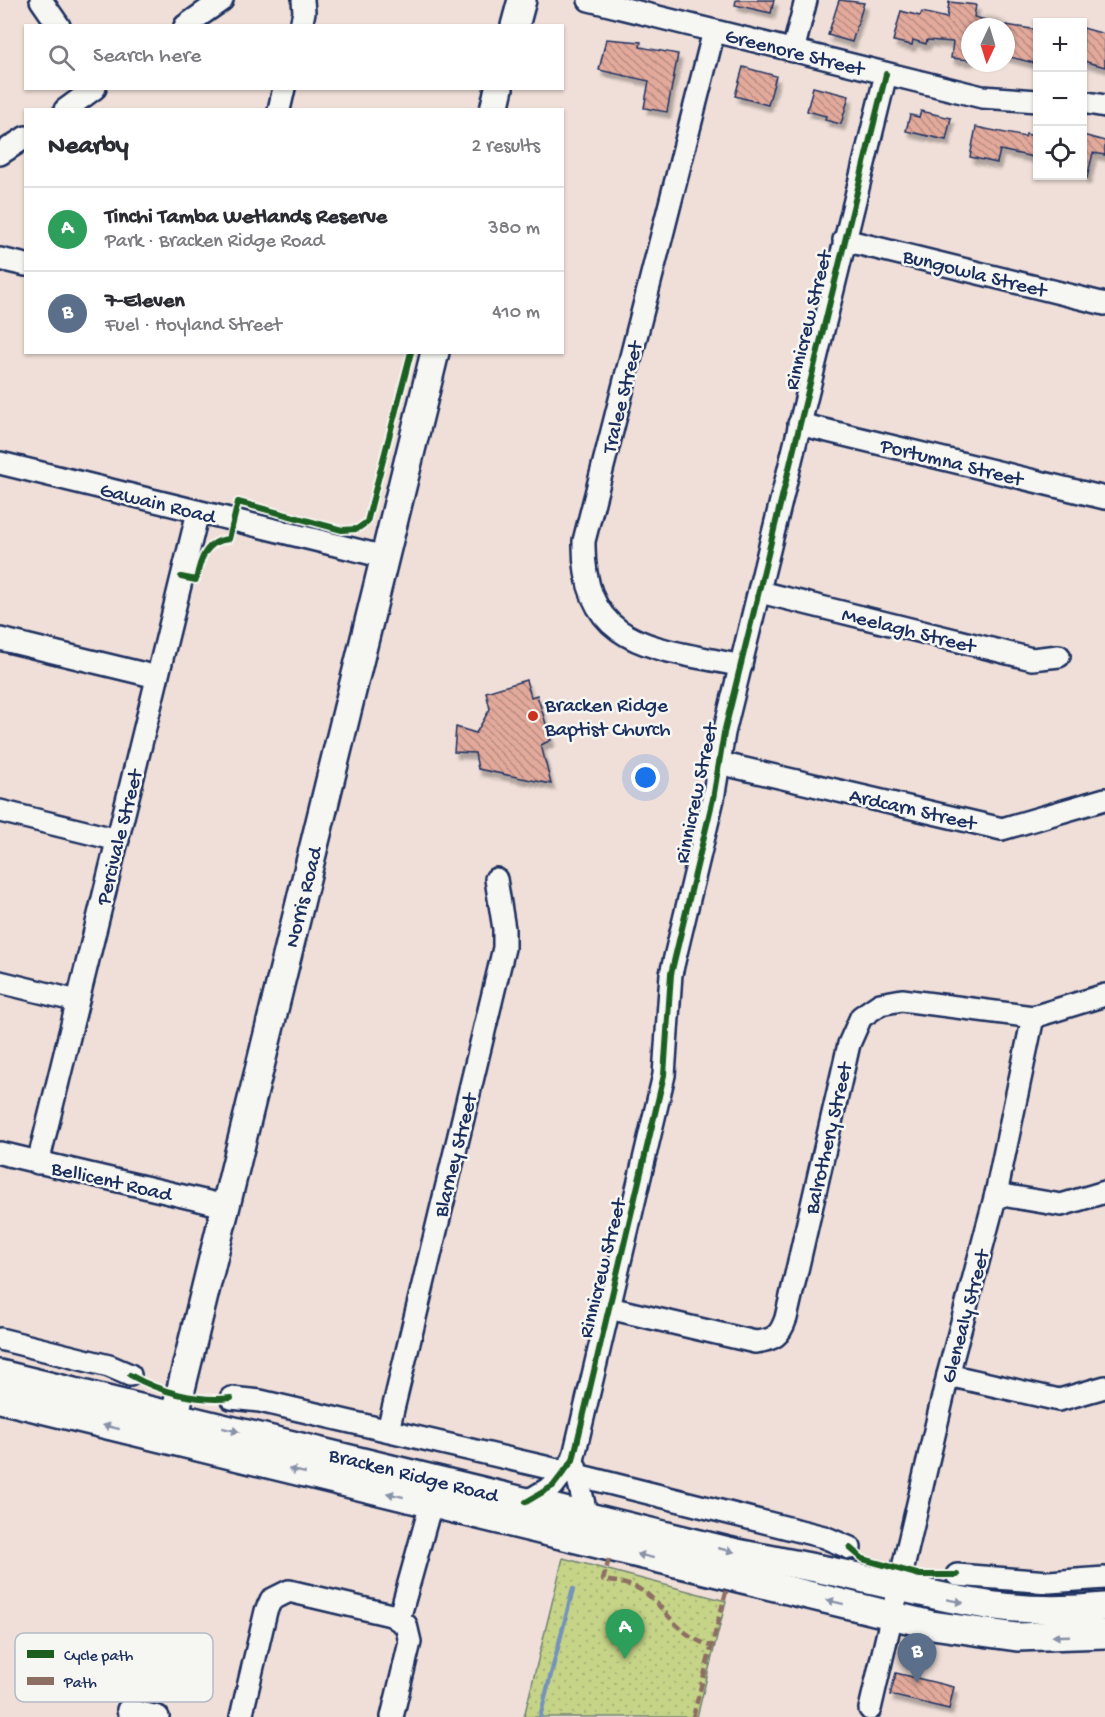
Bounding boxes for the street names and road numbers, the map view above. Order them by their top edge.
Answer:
street label: Greenore Street [722,25,869,84]
street label: Bungowla Street [899,245,1051,306]
street label: Rinnicrew Street [781,246,840,393]
street label: Tralee Street [598,337,651,457]
street label: Portumna Street [876,434,1027,495]
street label: Gawain Road [97,479,219,532]
street label: Meelagh Street [839,604,980,662]
street label: Rinnicrew Street [671,719,726,866]
street label: Percivale Street [92,765,151,909]
street label: Ardcarn Street [846,785,980,839]
street label: Norris Road [281,843,330,951]
street label: Balrothery Street [801,1058,861,1218]
street label: Blarney Street [430,1089,485,1221]
street label: Bellicent Road [48,1157,175,1210]
street label: Rinnicrew Street [575,1194,634,1341]
street label: Glenealy Street [938,1245,998,1386]
street label: Bracken Ridge Road [325,1444,502,1511]

